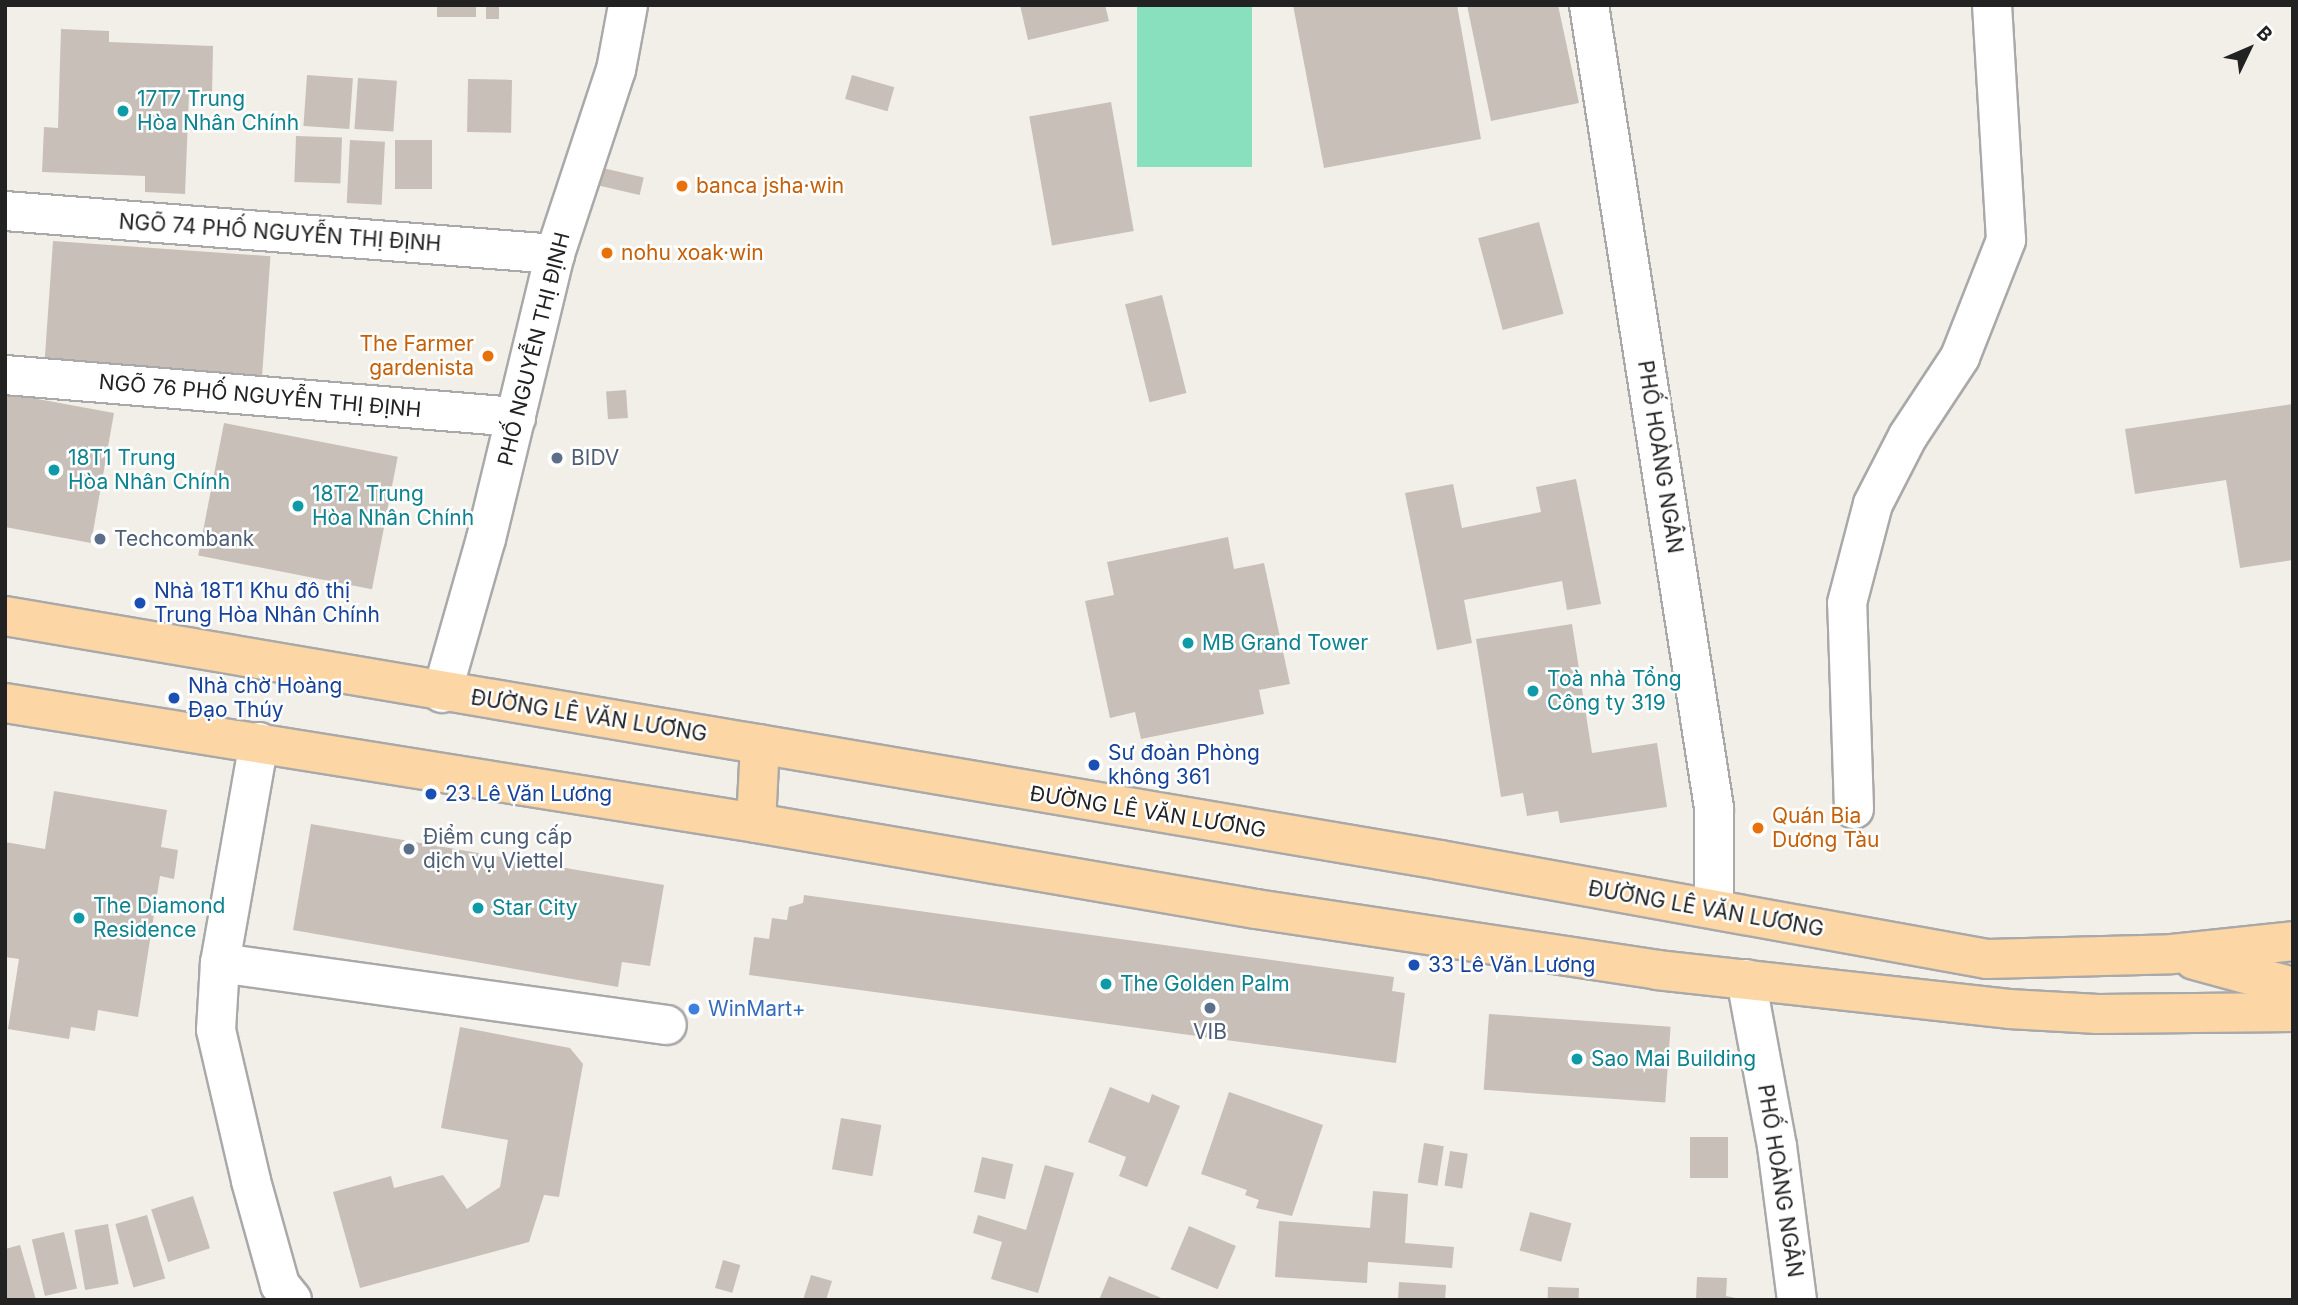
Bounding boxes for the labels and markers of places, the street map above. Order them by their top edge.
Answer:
place label: 17T7 Trung Hòa Nhân Chính [137,86,299,136]
marker: 17T7 Trung Hòa Nhân Chính [115,103,131,119]
place label: banca jsha·win [696,173,844,199]
marker: banca jsha·win [674,178,690,194]
place label: nohu xoak·win [621,240,764,266]
marker: nohu xoak·win [599,245,615,261]
place label: The Farmer gardenista [359,331,474,381]
marker: The Farmer gardenista [480,348,496,364]
place label: 18T1 Trung Hòa Nhân Chính [68,445,230,495]
place label: BIDV [571,445,619,471]
marker: BIDV [549,450,565,466]
marker: 18T1 Trung Hòa Nhân Chính [46,462,62,478]
place label: 18T2 Trung Hòa Nhân Chính [312,481,474,531]
marker: 18T2 Trung Hòa Nhân Chính [290,498,306,514]
place label: Techcombank [114,526,254,552]
marker: Techcombank [92,531,108,547]
place label: Nhà 18T1 Khu đô thị Trung Hòa Nhân Chính [154,578,380,628]
marker: Nhà 18T1 Khu đô thị Trung Hòa Nhân Chính [132,595,148,611]
place label: MB Grand Tower [1202,630,1368,656]
marker: MB Grand Tower [1180,635,1196,651]
place label: Toà nhà Tổng Công ty 319 [1547,666,1682,716]
place label: Nhà chờ Hoàng Đạo Thúy [188,673,342,723]
marker: Toà nhà Tổng Công ty 319 [1525,683,1541,699]
marker: Nhà chờ Hoàng Đạo Thúy [166,690,182,706]
place label: Sư đoàn Phòng không 361 [1108,740,1260,790]
marker: Sư đoàn Phòng không 361 [1086,757,1102,773]
place label: 23 Lê Văn Lương [445,781,612,807]
marker: 23 Lê Văn Lương [423,786,439,802]
place label: Quán Bia Dương Tàu [1772,803,1879,853]
marker: Quán Bia Dương Tàu [1750,820,1766,836]
place label: Điểm cung cấp dịch vụ Viettel [423,824,572,874]
marker: Điểm cung cấp dịch vụ Viettel [401,841,417,857]
place label: The Diamond Residence [93,893,225,943]
place label: Star City [492,895,578,921]
marker: Star City [470,900,486,916]
marker: The Diamond Residence [71,910,87,926]
place label: 33 Lê Văn Lương [1428,952,1595,978]
marker: 33 Lê Văn Lương [1406,957,1422,973]
place label: The Golden Palm [1120,971,1290,997]
marker: The Golden Palm [1098,976,1114,992]
place label: WinMart+ [708,996,806,1022]
marker: VIB [1202,1000,1218,1016]
marker: WinMart+ [686,1001,702,1017]
place label: VIB [1193,1019,1227,1045]
place label: Sao Mai Building [1591,1046,1756,1072]
marker: Sao Mai Building [1569,1051,1585,1067]

